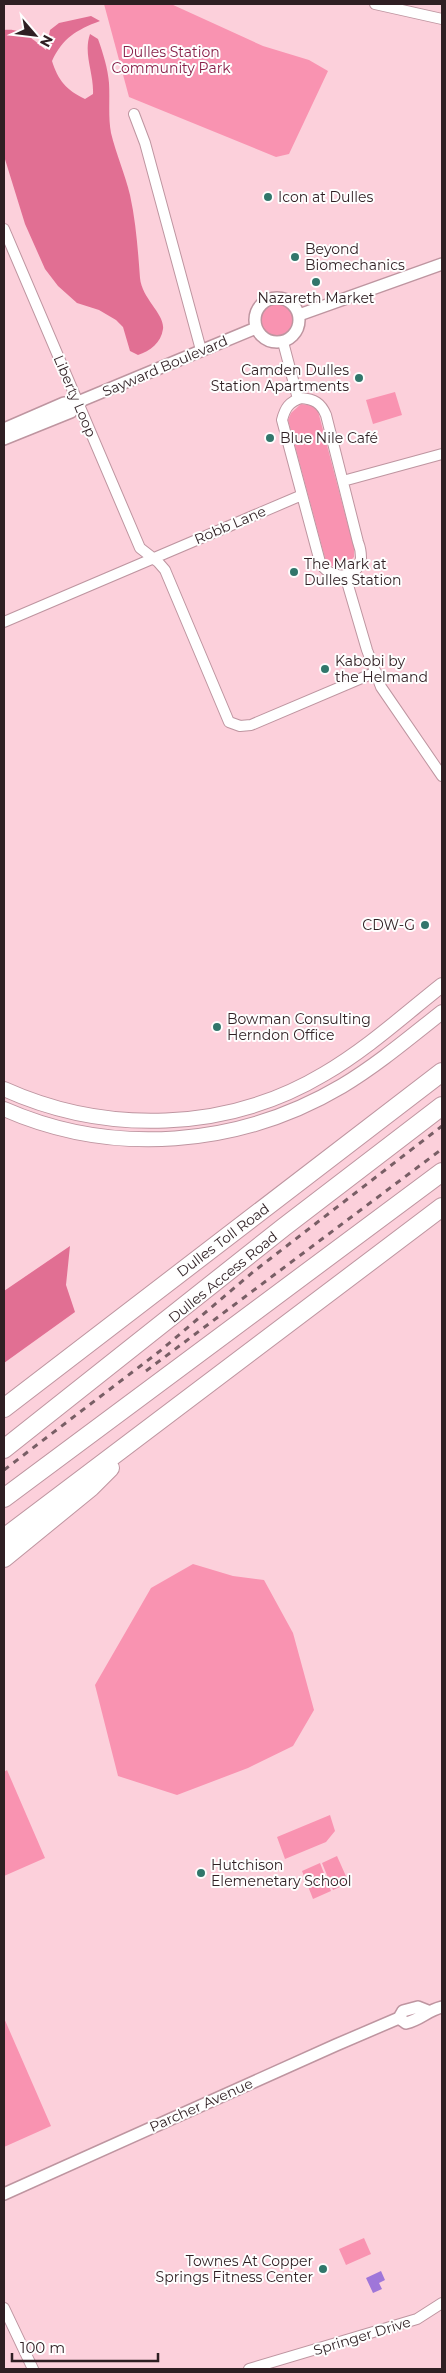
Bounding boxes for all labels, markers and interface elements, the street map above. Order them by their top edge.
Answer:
north arrow [10,10,60,60]
text: N [36,32,57,50]
park label: Dulles Station Community Park [111,43,231,77]
place label: Icon at Dulles [278,188,373,206]
marker: Icon at Dulles [262,191,274,203]
place label: Beyond Biomechanics [305,240,405,274]
marker: Beyond Biomechanics [289,251,301,263]
marker: Nazareth Market [310,276,322,288]
place label: Nazareth Market [257,289,375,307]
street label: Sayward Boulevard [100,331,230,401]
street label: Liberty Loop [50,352,100,440]
place label: Camden Dulles Station Apartments [211,361,349,395]
marker: Camden Dulles Station Apartments [353,372,365,384]
place label: Blue Nile Café [280,429,378,447]
marker: Blue Nile Café [264,432,276,444]
street label: Robb Lane [192,502,268,548]
place label: The Mark at Dulles Station [304,555,401,589]
marker: The Mark at Dulles Station [288,566,300,578]
place label: Kabobi by the Helmand [335,652,428,686]
marker: Kabobi by the Helmand [319,663,331,675]
place label: CDW-G [362,916,415,934]
marker: CDW-G [419,919,431,931]
place label: Bowman Consulting Herndon Office [227,1010,371,1044]
marker: Bowman Consulting Herndon Office [211,1021,223,1033]
street label: Dulles Toll Road [173,1199,273,1281]
street label: Dulles Access Road [165,1227,281,1327]
place label: Hutchison Elemenetary School [211,1856,351,1890]
marker: Hutchison Elemenetary School [195,1867,207,1879]
street label: Parcher Avenue [146,2074,256,2136]
place label: Townes At Copper Springs Fitness Center [156,2252,313,2286]
marker: Townes At Copper Springs Fitness Center [317,2263,329,2275]
street label: Springer Drive [311,2313,413,2359]
scale bar [12,2330,159,2362]
text: 100 m [20,2338,65,2357]

